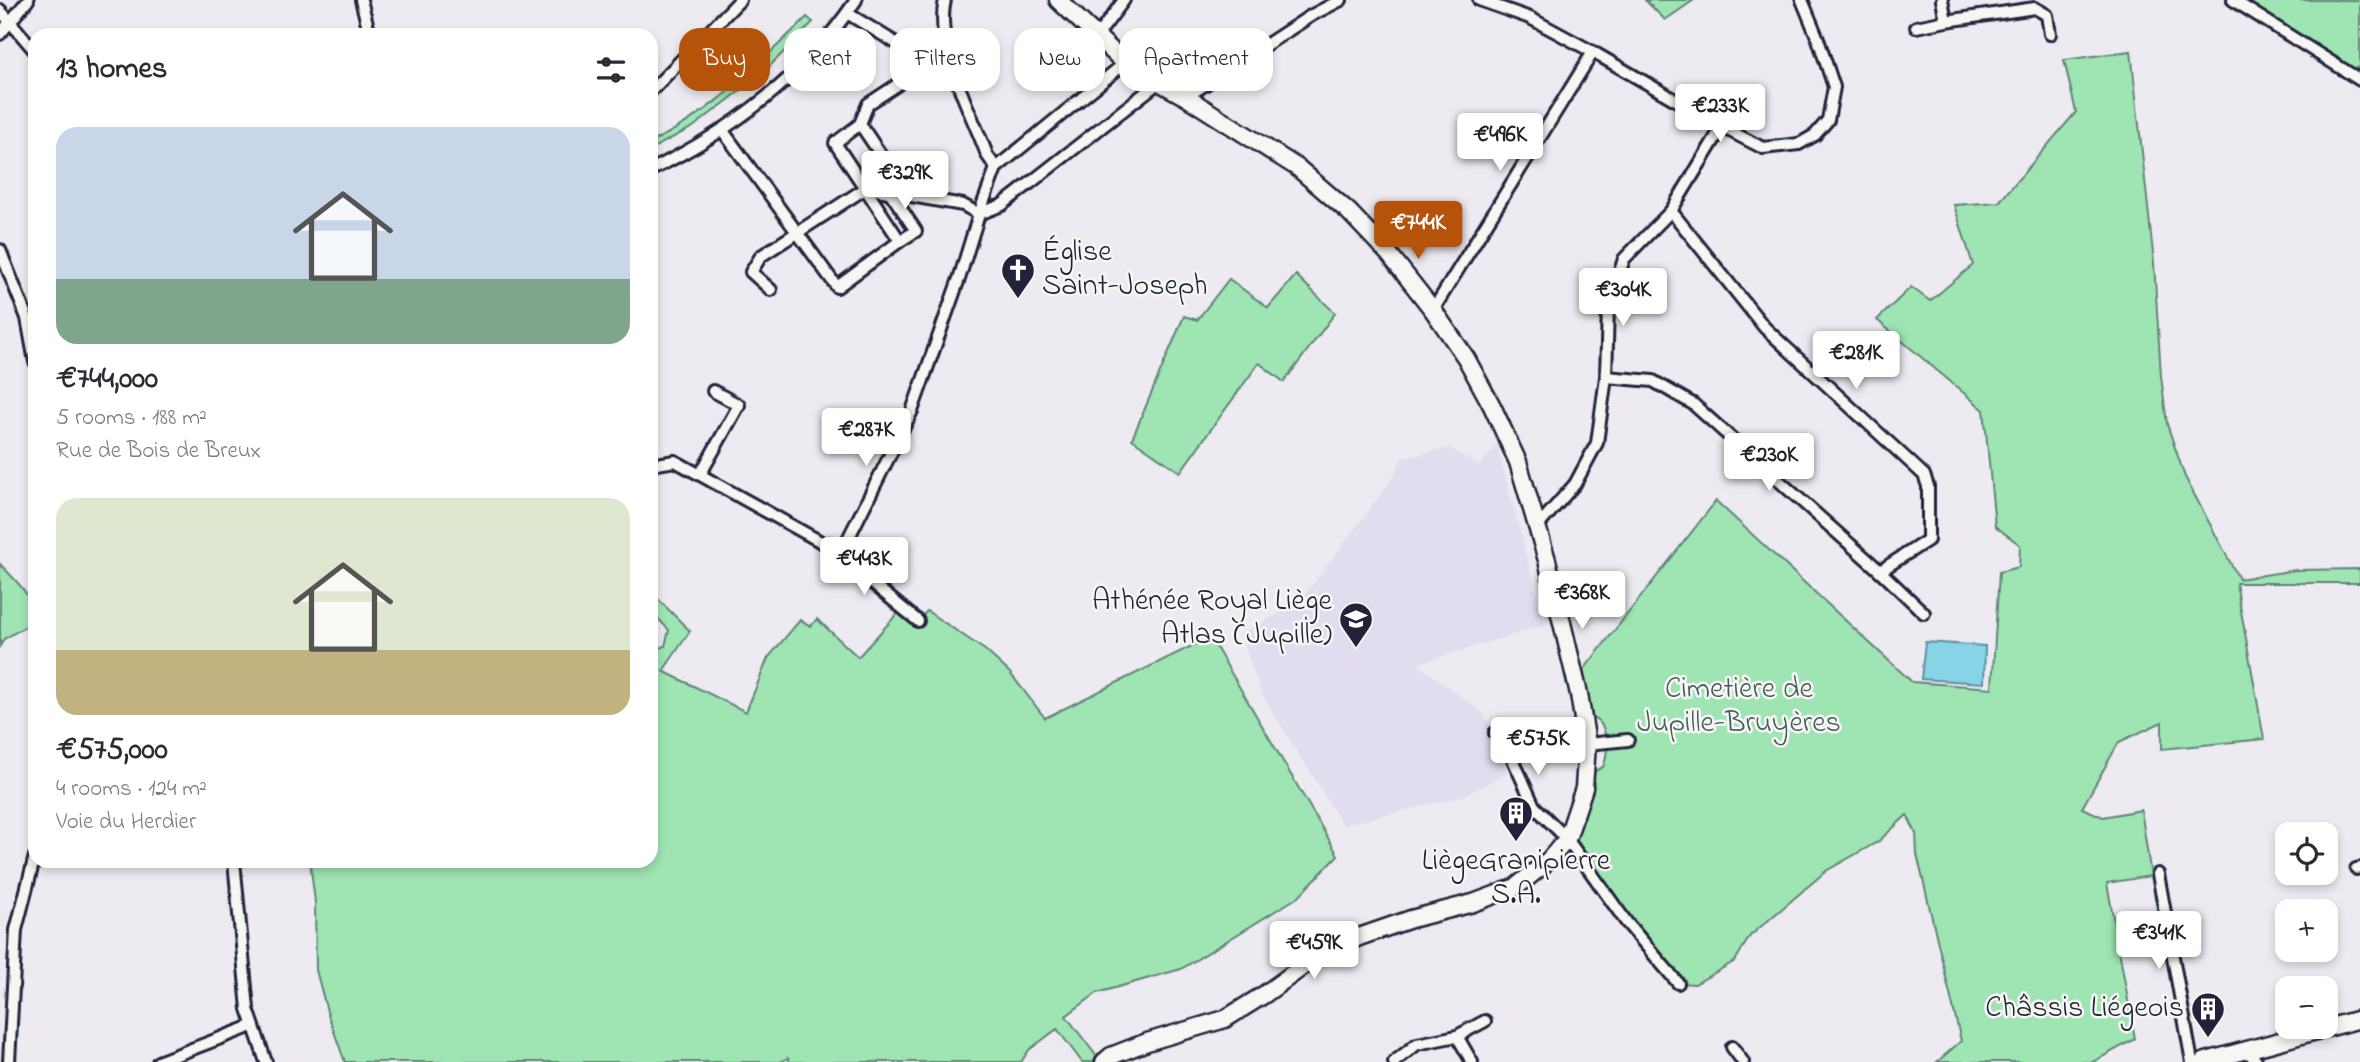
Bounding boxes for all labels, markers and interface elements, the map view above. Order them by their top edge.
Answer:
chip: Buy [679,28,770,91]
chip: Rent [784,28,876,91]
chip: Filters [890,28,1000,91]
chip: New [1014,28,1105,91]
chip: Apartment [1119,28,1273,91]
text: 13 homes [56,48,167,92]
icon: filters [592,51,630,89]
pin: €233K [1671,85,1769,144]
text: €233K [1691,90,1749,123]
pin: €496K [1451,114,1549,173]
text: €496K [1473,119,1527,152]
pin: €329K [856,152,954,211]
text: €329K [877,157,933,190]
icon: home [280,173,406,299]
pin: €744K [1369,202,1467,261]
text: €744K [1390,207,1446,240]
place label: Église Saint-Joseph [1042,231,1208,309]
church icon: Église Saint-Joseph [999,251,1037,300]
pin: €304K [1574,268,1672,328]
text: €304K [1595,274,1651,307]
pin: €281K [1807,332,1905,391]
text: €281K [1829,337,1883,370]
text: €744,000 [56,358,158,402]
text: 5 rooms · 188 m² [56,402,207,435]
pin: €287K [817,408,915,468]
text: €287K [838,414,894,447]
pin: €230K [1720,434,1818,493]
text: Rue de Bois de Breux [56,435,261,468]
text: €230K [1740,439,1798,472]
pin: €443K [815,538,913,597]
text: €443K [836,543,892,576]
icon: home [280,544,406,670]
pin: €368K [1533,572,1631,631]
text: €368K [1554,577,1610,610]
place label: Athénée Royal Liège Atlas (Jupille) [1092,580,1333,658]
school or university icon: Athénée Royal Liège Atlas (Jupille) [1337,600,1375,649]
park label: Cimetière de Jupille-Bruyères [1637,668,1841,746]
pin: €575K [1489,718,1587,777]
text: €575K [1507,723,1569,756]
text: €575,000 [56,729,168,773]
text: 4 rooms · 124 m² [56,773,207,806]
building icon: LiègeGranipierre S.A. [1497,794,1535,843]
text: Voie du Herdier [56,806,196,839]
map controls [2275,822,2338,1039]
button: locate [2275,822,2338,885]
place label: LiègeGranipierre S.A. [1422,840,1611,918]
button: + [2275,899,2338,962]
pin: €341K [2110,912,2208,971]
text: €341K [2132,917,2186,950]
pin: €459K [1265,922,1363,981]
text: €459K [1286,927,1342,960]
button: − [2275,976,2338,1039]
place label: Châssis Liégeois [1985,987,2184,1031]
building icon: Châssis Liégeois [2189,990,2227,1039]

